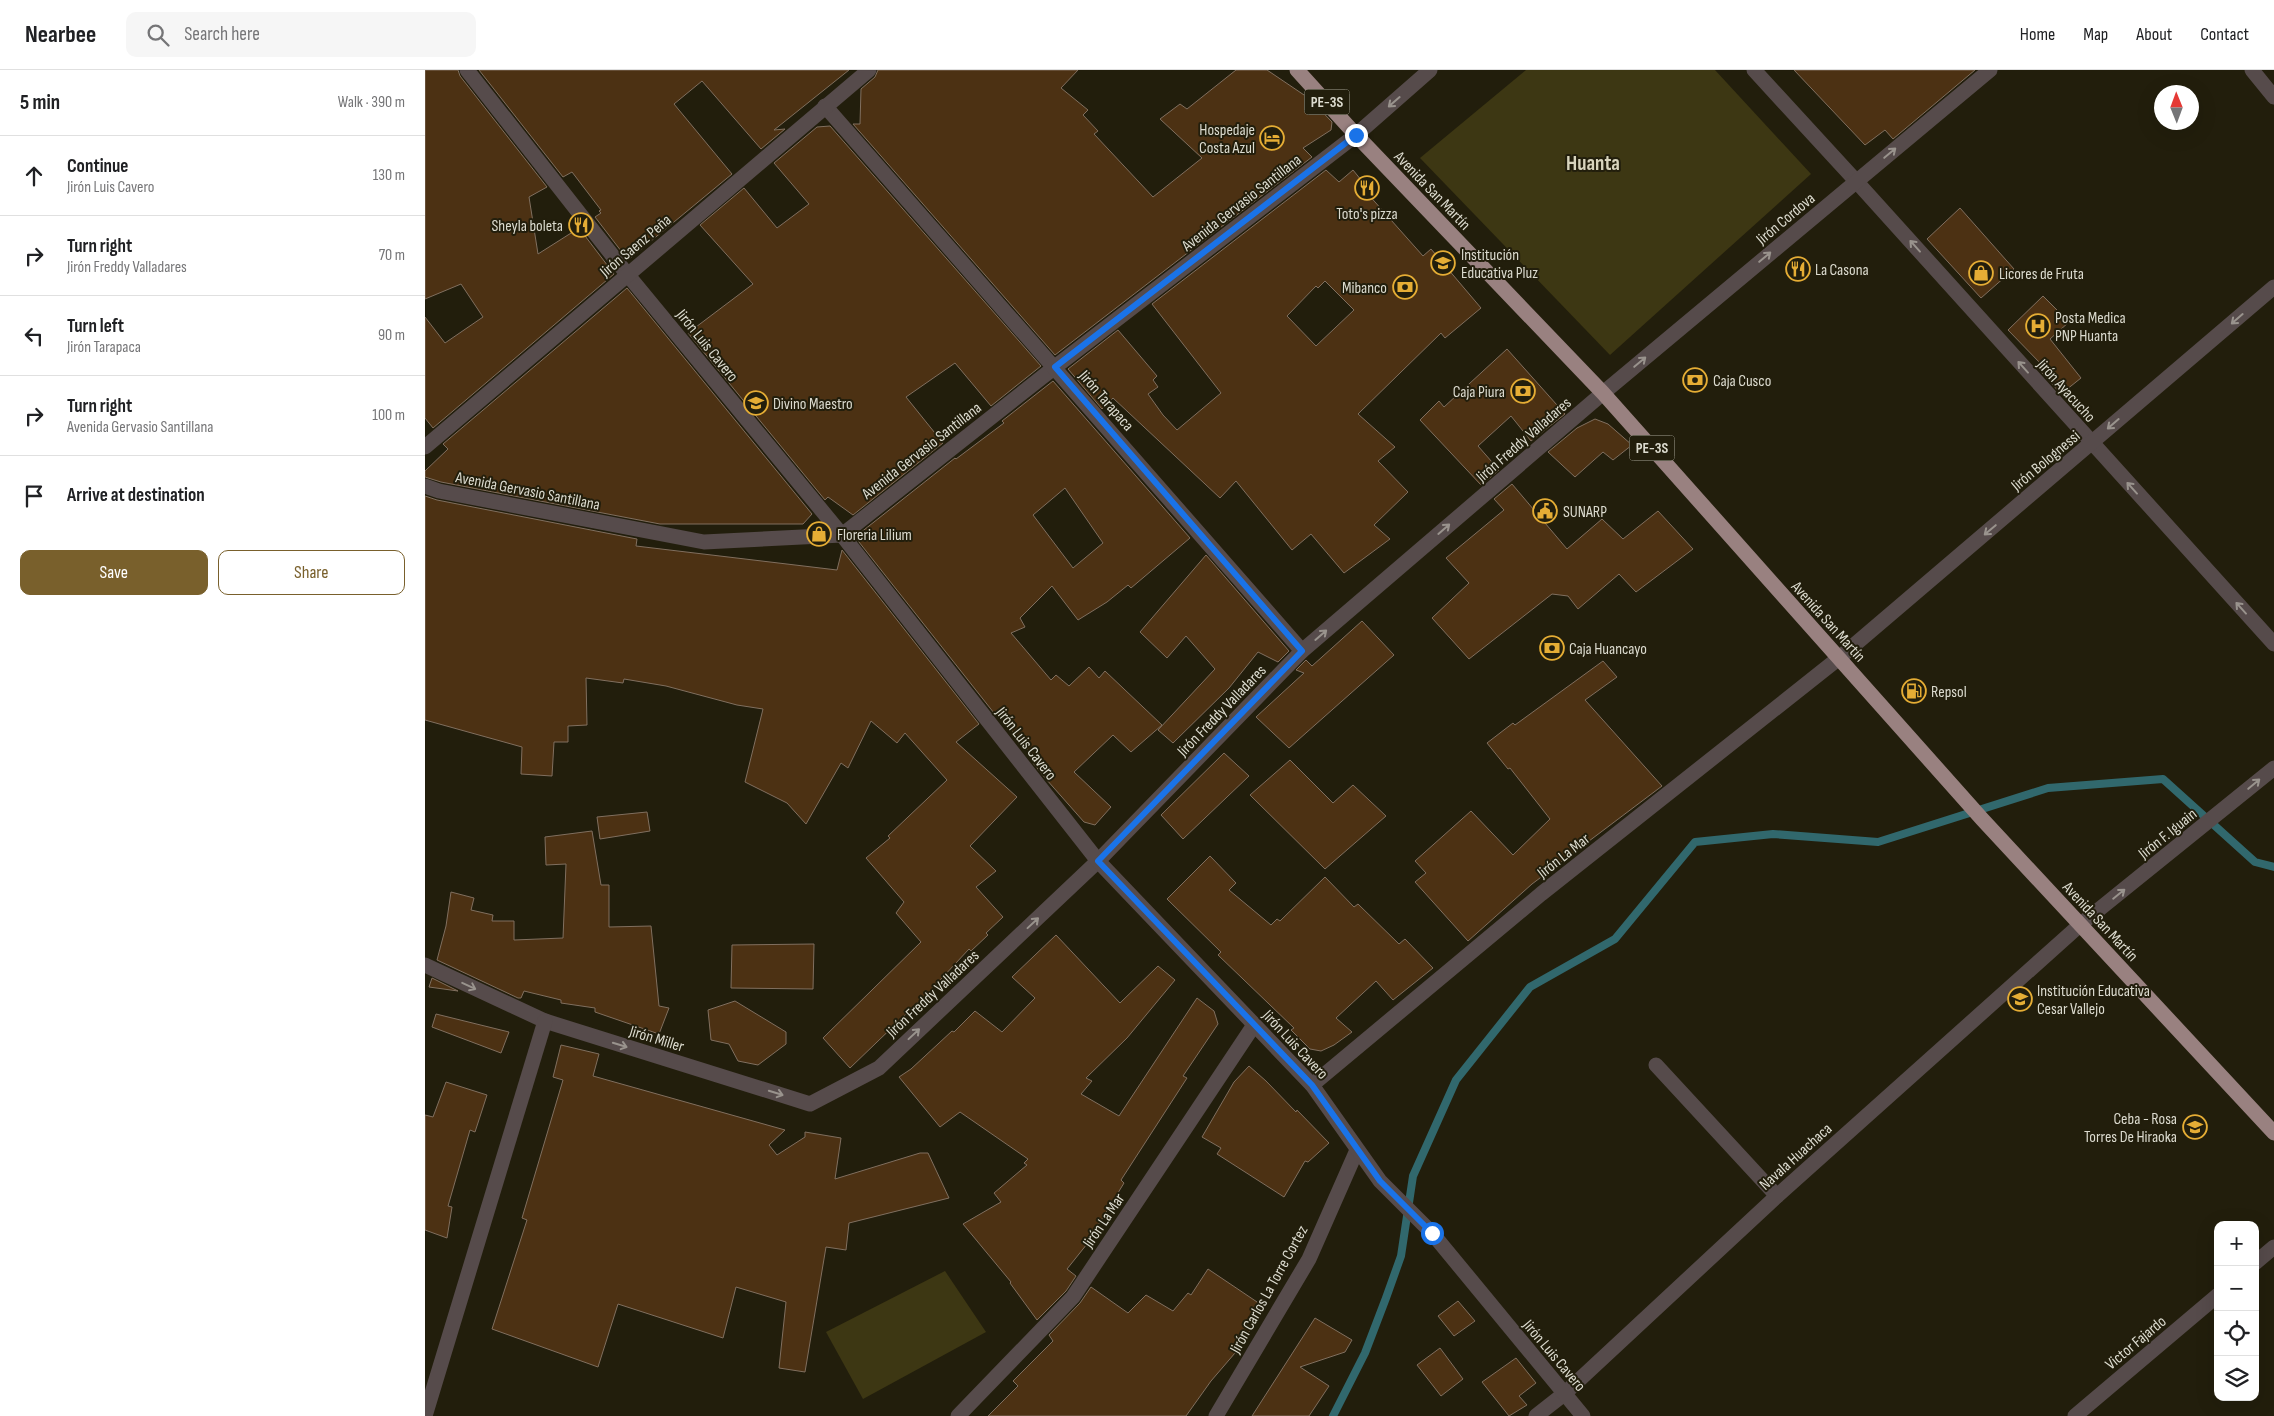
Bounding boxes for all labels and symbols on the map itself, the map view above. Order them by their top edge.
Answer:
north arrow [2154,85,2199,130]
road number: PE-3S [1305,90,1349,114]
one-way arrow [1387,96,1400,108]
place label: Hospedaje Costa Azul [1199,121,1255,158]
route end [1345,124,1368,147]
hotel icon: Hospedaje Costa Azul [1259,125,1285,151]
street label: Avenida San Martín [1389,147,1474,234]
one-way arrow [1883,148,1896,159]
street label: Avenida Gervasio Santillana [1178,151,1305,256]
district label: Huanta [1566,151,1620,176]
restaurant icon: Toto's pizza [1354,175,1380,201]
street label: Jirón Cordova [1752,189,1819,250]
place label: Toto's pizza [1336,205,1398,224]
street label: Jirón Saenz Peña [596,211,676,282]
restaurant icon: Sheyla boleta [568,212,594,238]
place label: Sheyla boleta [492,217,563,236]
one-way arrow [1909,239,1921,252]
place label: Institución Educativa Pluz [1461,246,1538,283]
school or university icon: Institución Educativa Pluz [1430,250,1456,276]
one-way arrow [1758,252,1771,263]
restaurant icon: La Casona [1785,256,1811,282]
shop icon: Licores de Fruta [1968,260,1994,286]
place label: La Casona [1815,261,1869,280]
place label: Licores de Fruta [1999,265,2084,284]
bank icon: Mibanco [1392,274,1418,300]
place label: Mibanco [1342,279,1387,298]
street label: Jirón Luis Cavero [671,305,742,386]
place label: Posta Medica PNP Huanta [2055,309,2126,346]
hospital icon: Posta Medica PNP Huanta [2025,313,2051,339]
one-way arrow [2231,313,2244,324]
street label: Jirón Ayacucho [2032,355,2099,426]
one-way arrow [1634,356,1647,367]
one-way arrow [2017,360,2029,373]
street label: Jirón Tarapaca [1074,366,1137,435]
bank icon: Caja Cusco [1682,367,1708,393]
place label: Caja Cusco [1713,372,1771,391]
bank icon: Caja Piura [1510,378,1536,404]
place label: Caja Piura [1453,383,1505,402]
school or university icon: Divino Maestro [743,390,769,416]
street label: Jirón Freddy Valladares [1472,393,1576,487]
place label: Divino Maestro [773,395,853,414]
street label: Avenida Gervasio Santillana [858,399,985,504]
one-way arrow [2107,419,2120,430]
street label: Jirón Bolognessi [2007,427,2084,496]
road number: PE-3S [1629,436,1675,460]
street label: Avenida Gervasio Santillana [453,468,601,515]
one-way arrow [2126,481,2138,494]
public building icon: SUNARP [1532,498,1558,524]
place label: SUNARP [1563,503,1607,522]
shop icon: Floreria Lilium [806,521,832,547]
one-way arrow [1438,524,1451,535]
one-way arrow [1983,524,1996,535]
place label: Floreria Lilium [837,526,912,545]
street label: Avenida San Martín [1786,577,1869,666]
one-way arrow [2235,601,2247,614]
one-way arrow [1314,630,1327,641]
bank icon: Caja Huancayo [1539,635,1565,661]
place label: Caja Huancayo [1569,640,1647,659]
street label: Jirón Freddy Valladares [1173,661,1271,761]
fuel station icon: Repsol [1901,678,1927,704]
place label: Repsol [1931,683,1967,702]
street label: Jirón Luis Cavero [991,703,1060,784]
one-way arrow [2247,779,2260,790]
street label: Jirón F. Iguain [2134,805,2201,864]
street label: Jirón La Mar [1533,830,1594,883]
street label: Avenida San Martín [2058,878,2142,966]
one-way arrow [2112,888,2125,899]
one-way arrow [1026,917,1039,929]
street label: Jirón Freddy Valladares [882,946,984,1043]
one-way arrow [461,982,476,991]
place label: Institución Educativa Cesar Vallejo [2037,982,2150,1019]
school or university icon: Institución Educativa Cesar Vallejo [2007,986,2033,1012]
street label: Jirón Luis Cavero [1257,1006,1332,1084]
street label: Jirón Miller [626,1022,687,1057]
one-way arrow [908,1028,921,1040]
one-way arrow [612,1040,628,1050]
one-way arrow [767,1088,783,1098]
place label: Ceba - Rosa Torres De Hiraoka [2084,1110,2177,1147]
school or university icon: Ceba - Rosa Torres De Hiraoka [2182,1114,2208,1140]
street label: Navala Huachaca [1756,1120,1836,1195]
street label: Jirón La Mar [1079,1190,1130,1252]
street label: Jirón Carlos La Torre Cortez [1226,1222,1312,1358]
route start [1421,1222,1444,1245]
street label: Victor Fajardo [2102,1312,2170,1374]
street label: Jirón Luis Cavero [1518,1316,1589,1396]

